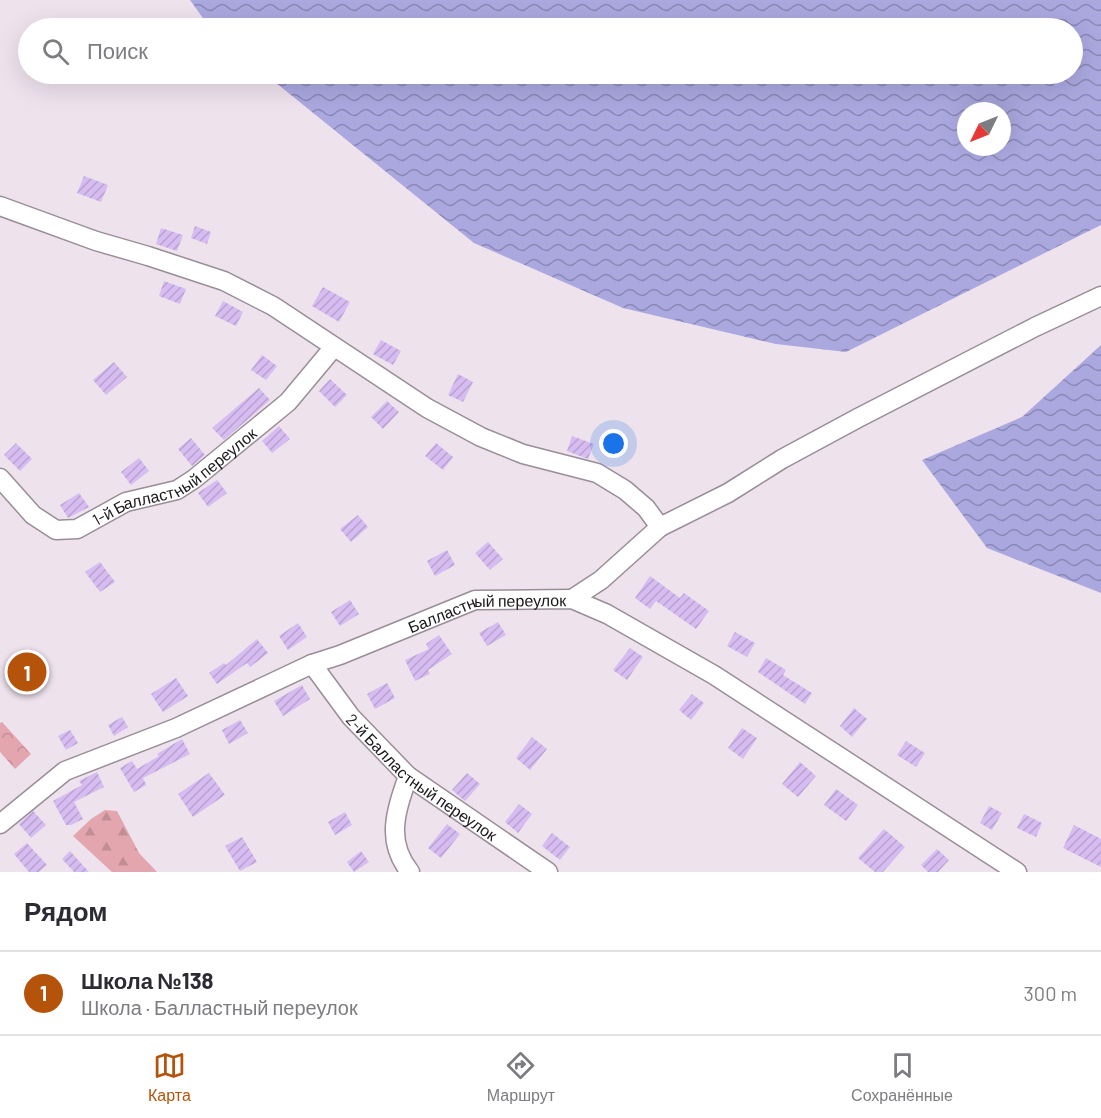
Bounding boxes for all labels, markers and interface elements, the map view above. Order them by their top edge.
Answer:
search box [18,18,1083,84]
icon: search [39,35,72,68]
text: Поиск [87,37,148,63]
north arrow [957,102,1011,156]
street label: 1-й Балластный переулок [88,422,260,528]
your location [599,429,628,458]
street label: Балластный переулок [405,590,567,636]
pin: 1 [8,650,46,694]
street label: 2-й Балластный переулок [343,709,502,844]
text: Рядом [24,895,107,926]
text: Школа №138 [81,967,213,993]
text: 1 [40,981,47,1005]
text: 300 m [1024,981,1077,1005]
text: Школа · Балластный переулок [81,995,358,1019]
tab: Карта [148,1049,191,1105]
tab: Маршрут [487,1049,555,1105]
tab: Сохранённые [851,1049,953,1105]

